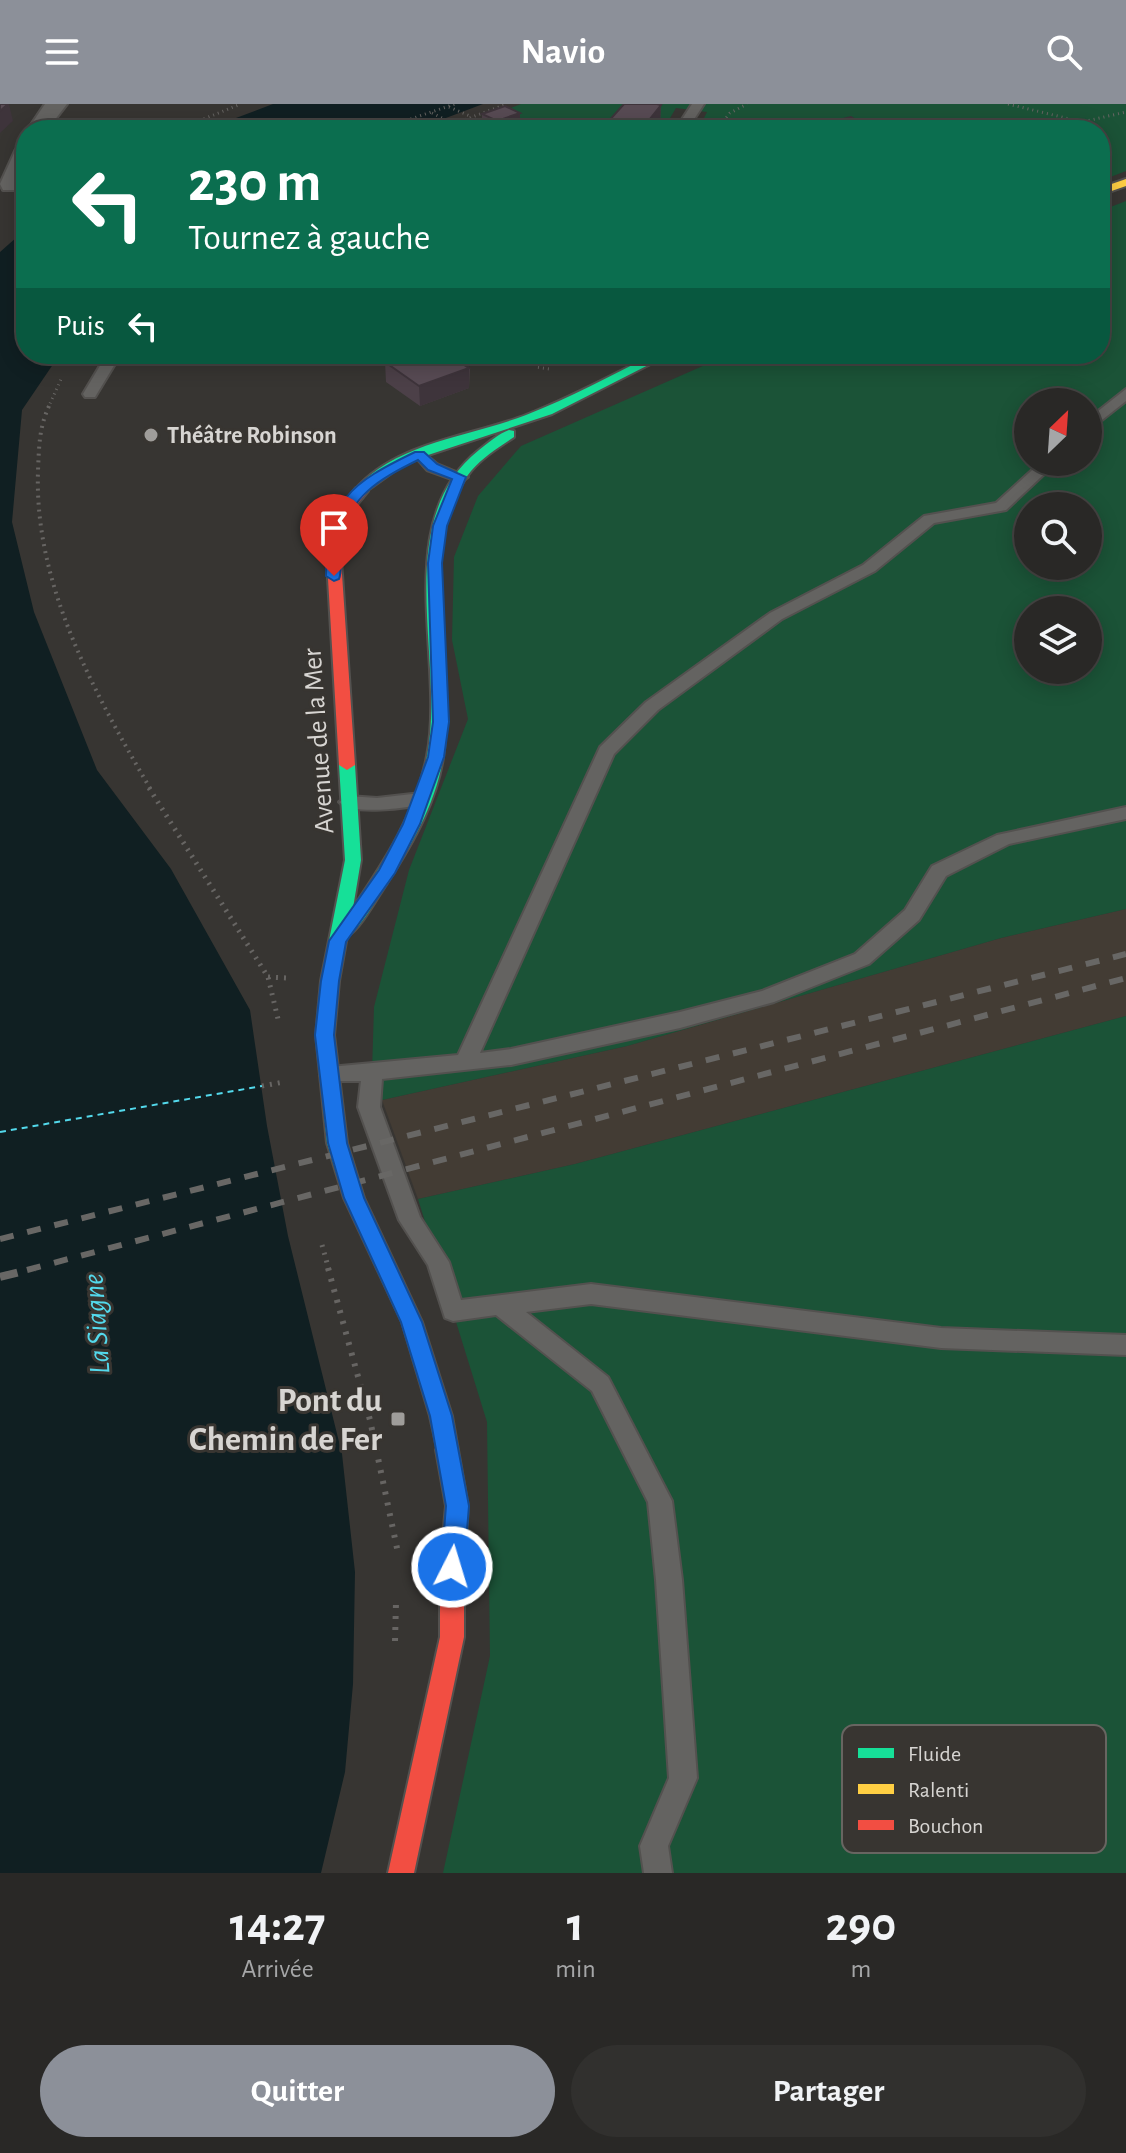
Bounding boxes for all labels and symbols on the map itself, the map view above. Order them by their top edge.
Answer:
north arrow [1014,388,1102,476]
place label: Théâtre Robinson [167,424,337,448]
marker: Théâtre Robinson [142,426,160,444]
pin [300,494,368,576]
street label: Avenue de la Mer [299,647,339,835]
water label: La Siagne [79,1272,115,1375]
place label: Pont du Chemin de Fer [189,1384,382,1457]
marker: Pont du Chemin de Fer [389,1410,407,1428]
position arrow [410,1525,494,1609]
legend [842,1725,1106,1853]
text: Fluide [908,1743,961,1765]
text: Ralenti [908,1779,969,1801]
text: Bouchon [908,1815,983,1837]

